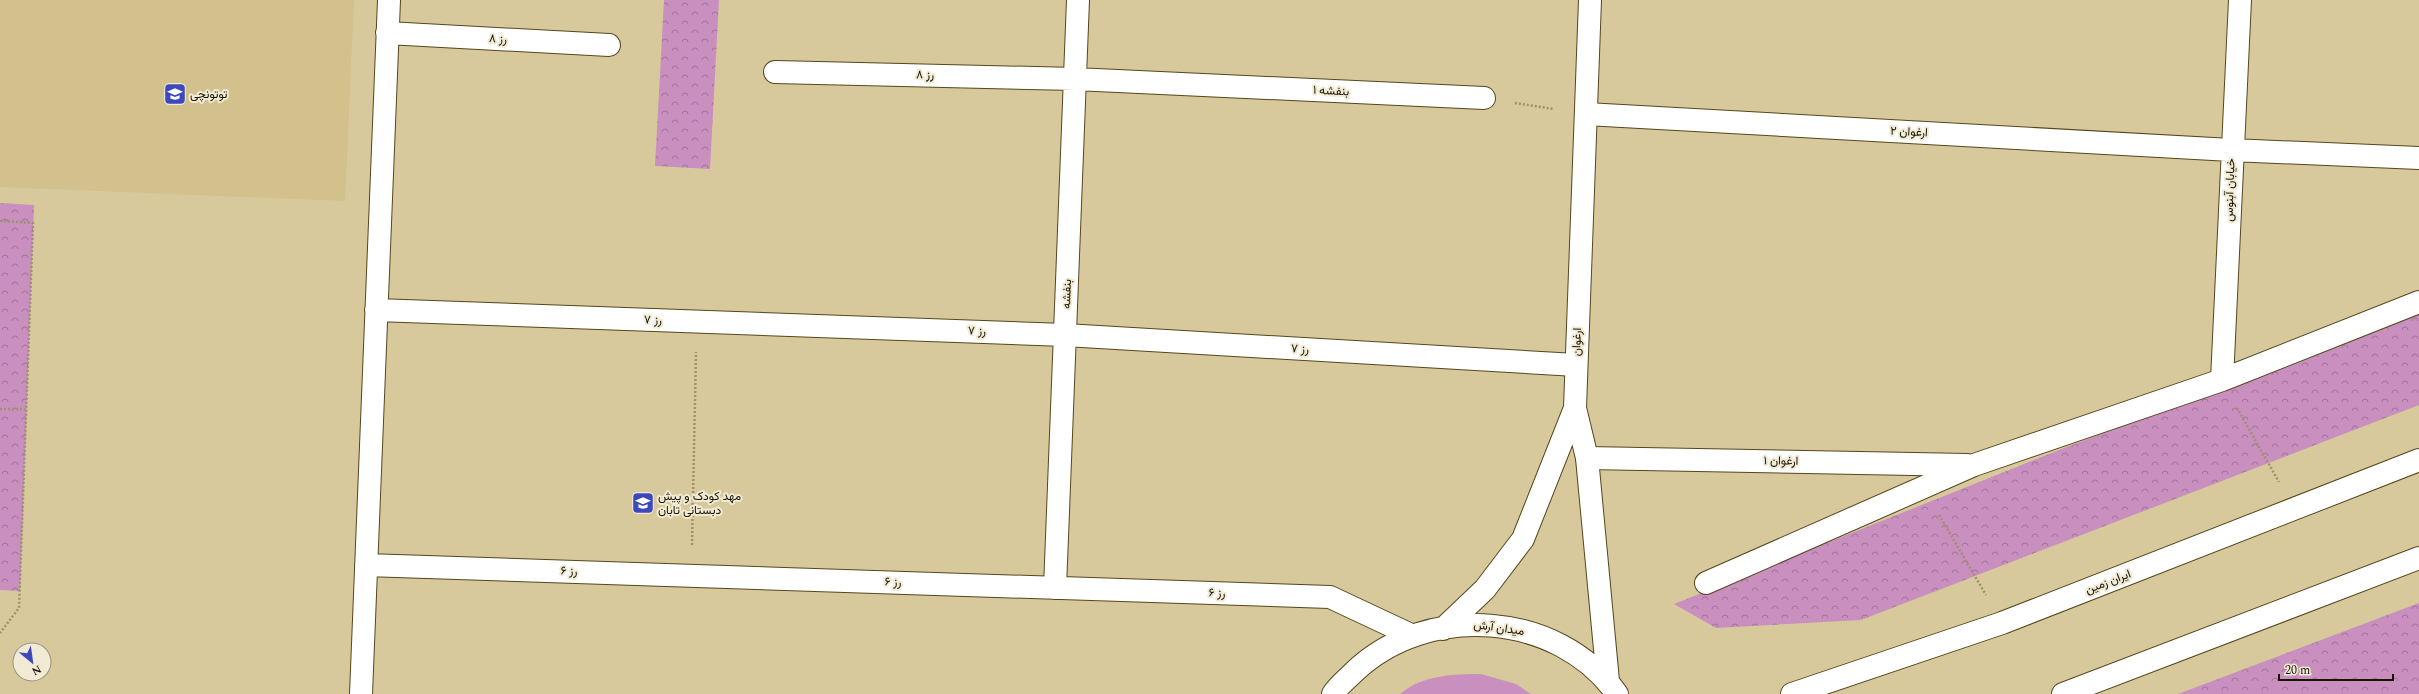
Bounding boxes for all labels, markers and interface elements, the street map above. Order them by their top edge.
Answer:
street label: رز ۸ [488,29,508,49]
street label: رز ۸ [916,65,934,85]
school or university icon: توتونچی [162,81,188,107]
street label: بنفشه ۱ [1312,81,1350,101]
place label: توتونچی [190,85,228,104]
street label: ارغوان ۲ [1890,122,1928,142]
street label: خیابان آبنوس [2219,158,2241,222]
street label: بنفشه [1057,279,1077,309]
street label: رز ۷ [644,310,662,330]
street label: رز ۷ [968,321,986,341]
street label: ارغوان [1567,327,1587,357]
street label: رز ۷ [1290,339,1310,359]
street label: ارغوان ۱ [1763,451,1799,471]
place label: مهد کودک و پیش دبستانی تابان [658,487,741,520]
school or university icon: مهد کودک و پیش دبستانی تابان [630,490,656,516]
street label: رز ۶ [560,561,578,581]
street label: ایران زمین [2082,565,2134,599]
street label: رز ۶ [884,572,902,592]
street label: رز ۶ [1208,583,1226,603]
street label: میدان آرش [1472,615,1526,641]
north arrow [12,642,52,682]
scale bar [2279,656,2393,682]
text: N [29,661,45,680]
text: 20 m [2285,661,2310,680]

